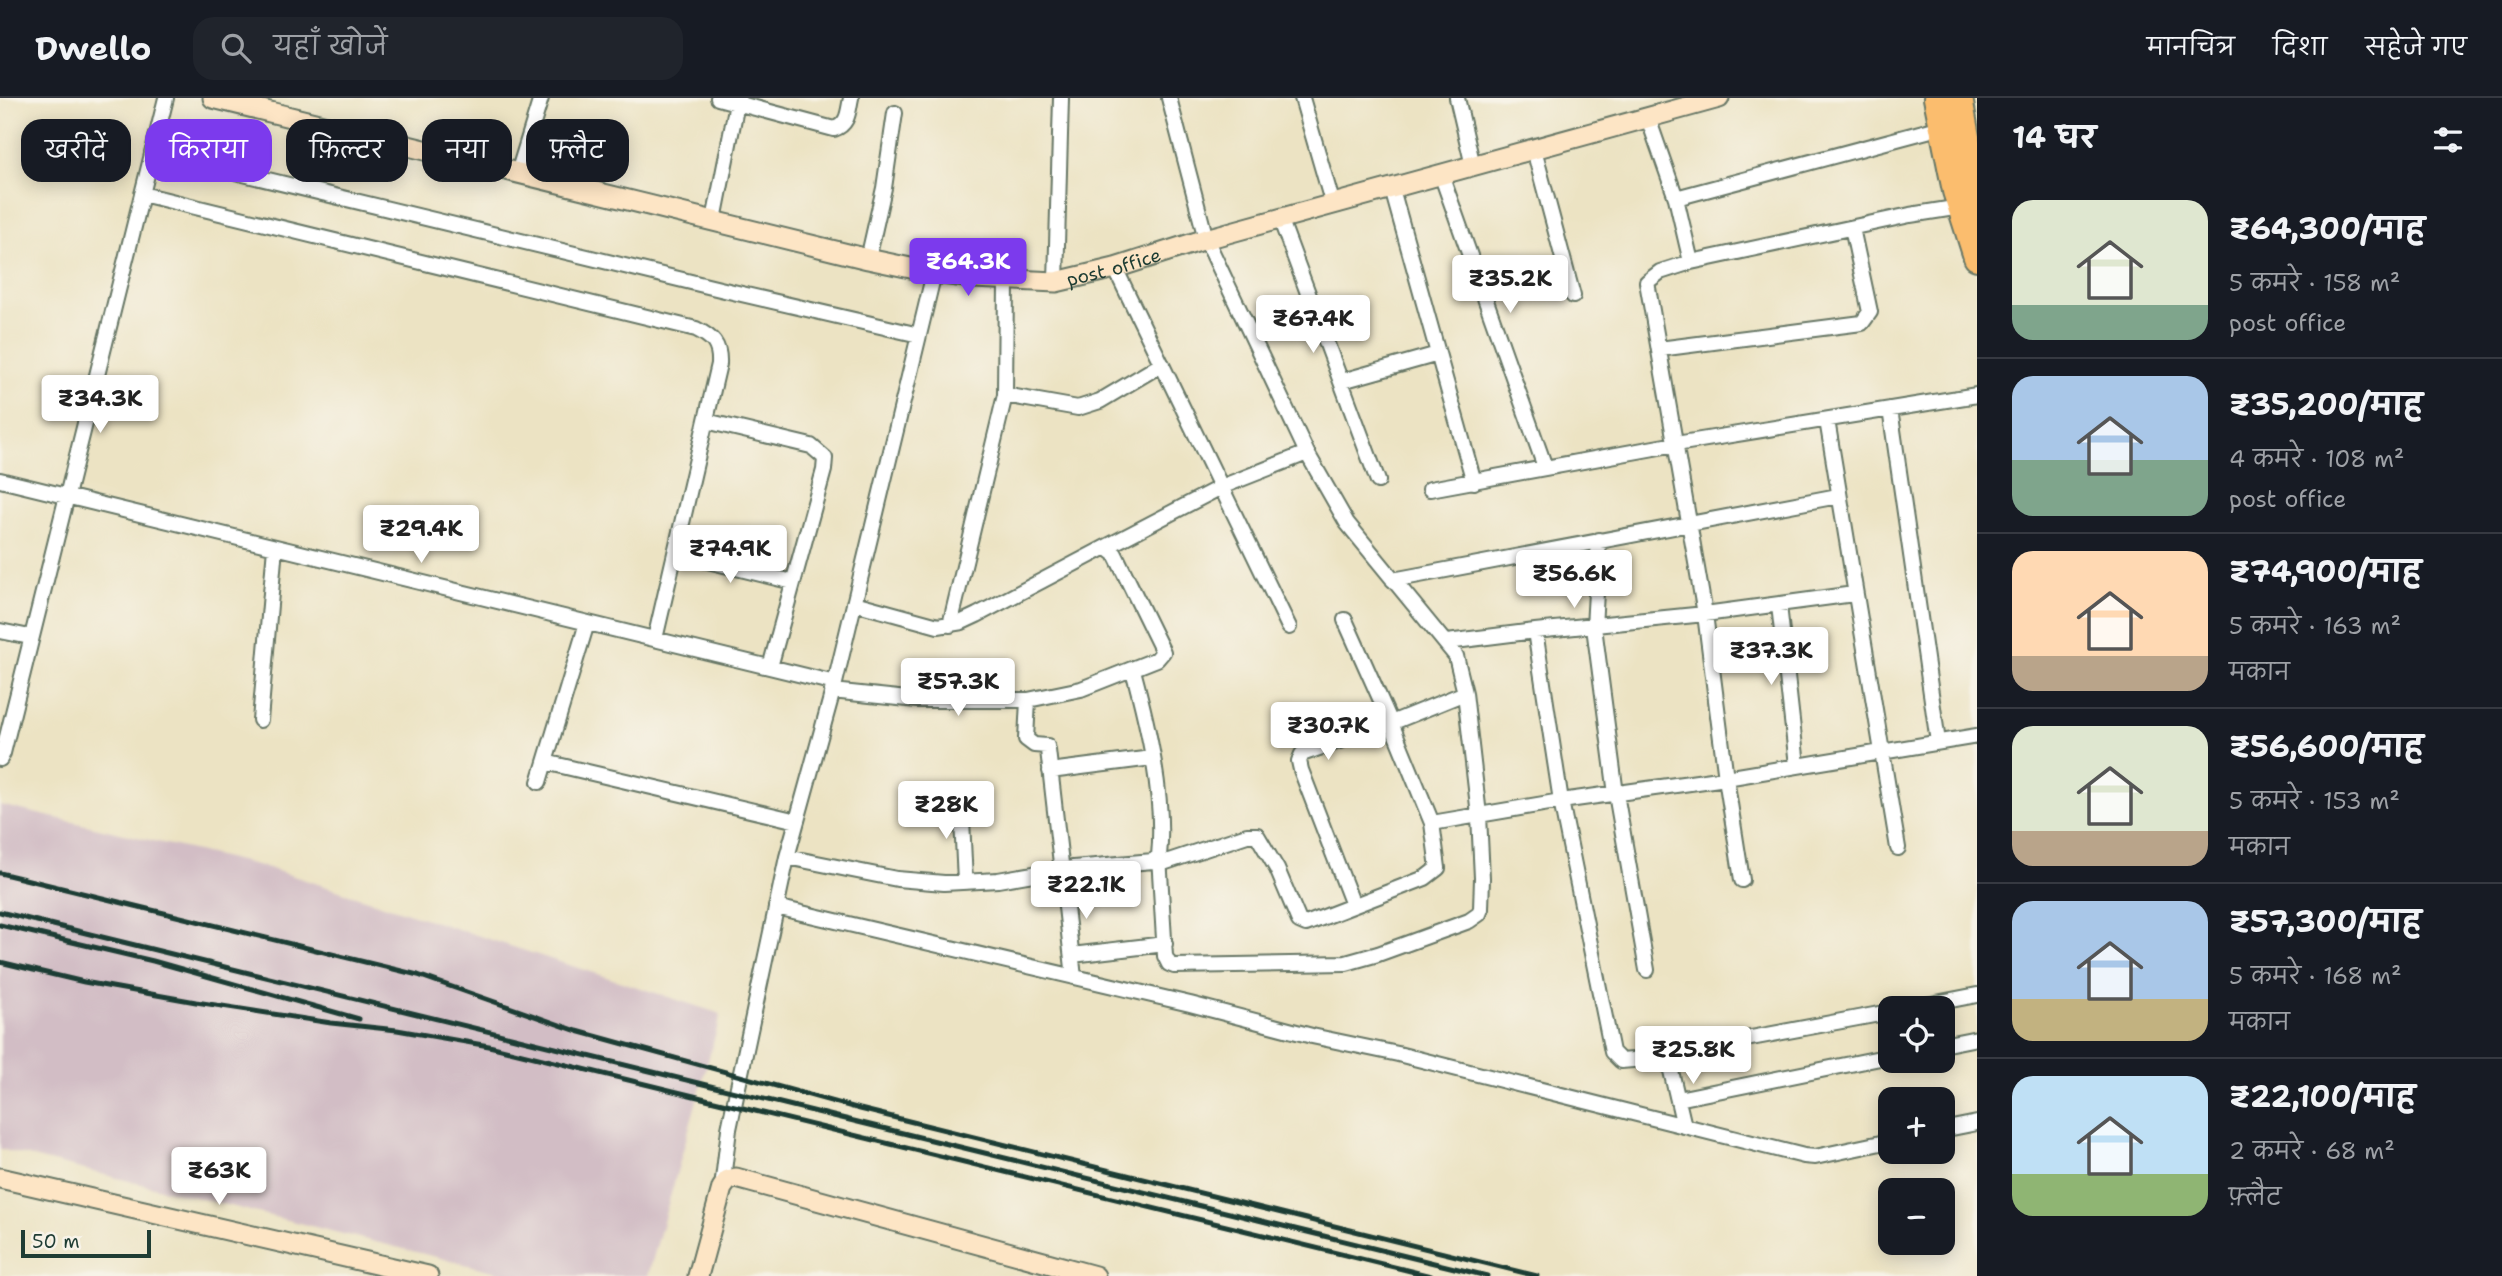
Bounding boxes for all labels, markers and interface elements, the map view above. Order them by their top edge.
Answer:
search box [193,17,683,80]
text: Dwello [35,26,151,71]
text: यहाँ खोजें [273,28,387,63]
icon: search [217,29,255,67]
text: मानचित्र [2147,31,2235,63]
text: दिशा [2273,31,2327,63]
text: सहेजे गए [2365,31,2467,63]
text: 14 घर [2012,117,2096,158]
chip: खरीदें [21,119,131,182]
chip: किराया [145,119,272,182]
chip: फ़िल्टर [286,119,408,182]
chip: नया [422,119,512,182]
chip: फ़्लैट [526,119,629,182]
icon: filters [2429,121,2467,159]
text: ₹64,300/माह [2229,208,2425,249]
icon: home [2068,228,2152,312]
pin: ₹64.3K [911,238,1025,298]
street label: post office [1064,242,1164,292]
text: ₹64.3K [926,246,1011,276]
pin: ₹35.2K [1453,256,1567,315]
text: ₹35.2K [1468,263,1552,293]
text: 5 कमरे · 158 m² [2229,268,2400,298]
pin: ₹67.4K [1256,296,1370,355]
text: ₹67.4K [1272,303,1354,333]
text: post office [2229,308,2346,338]
pin: ₹34.3K [43,376,157,435]
text: ₹34.3K [58,383,142,413]
text: ₹35,200/माह [2229,384,2423,425]
icon: home [2068,404,2152,488]
text: 4 कमरे · 108 m² [2229,444,2404,474]
text: post office [2229,484,2346,514]
pin: ₹29.4K [364,505,478,565]
text: ₹29.4K [379,513,463,543]
pin: ₹74.9K [673,526,787,585]
text: ₹74.9K [689,533,771,563]
pin: ₹56.6K [1517,550,1631,610]
text: ₹74,900/माह [2229,551,2421,592]
text: ₹56.6K [1532,558,1616,588]
icon: home [2068,579,2152,663]
text: 5 कमरे · 163 m² [2229,611,2401,641]
pin: ₹37.3K [1714,628,1828,687]
text: ₹37.3K [1729,635,1813,665]
text: मकान [2229,657,2290,687]
pin: ₹57.3K [901,658,1015,718]
text: ₹57.3K [917,666,999,696]
pin: ₹30.7K [1271,702,1385,762]
text: ₹30.7K [1287,710,1369,740]
text: ₹56,600/माह [2229,726,2423,767]
icon: home [2068,754,2152,838]
pin: ₹28K [905,782,987,841]
text: 5 कमरे · 153 m² [2229,786,2400,816]
text: ₹28K [914,789,978,819]
text: मकान [2229,832,2290,862]
pin: ₹22.1K [1029,862,1143,921]
text: ₹22.1K [1047,869,1125,899]
text: ₹57,300/माह [2229,901,2421,942]
icon: home [2068,929,2152,1013]
text: 5 कमरे · 168 m² [2229,961,2402,991]
map controls [1878,996,1955,1255]
button: locate [1878,996,1955,1073]
text: मकान [2229,1007,2290,1037]
pin: ₹25.8K [1636,1026,1750,1086]
text: ₹25.8K [1651,1034,1735,1064]
text: ₹22,100/माह [2229,1076,2415,1117]
button: + [1878,1087,1955,1164]
icon: home [2068,1104,2152,1188]
text: 2 कमरे · 68 m² [2229,1136,2395,1166]
pin: ₹63K [178,1148,260,1207]
text: ₹63K [187,1155,251,1185]
button: − [1878,1178,1955,1255]
text: फ़्लैट [2229,1182,2281,1212]
scale bar [21,1227,150,1259]
text: 50 m [32,1229,80,1254]

